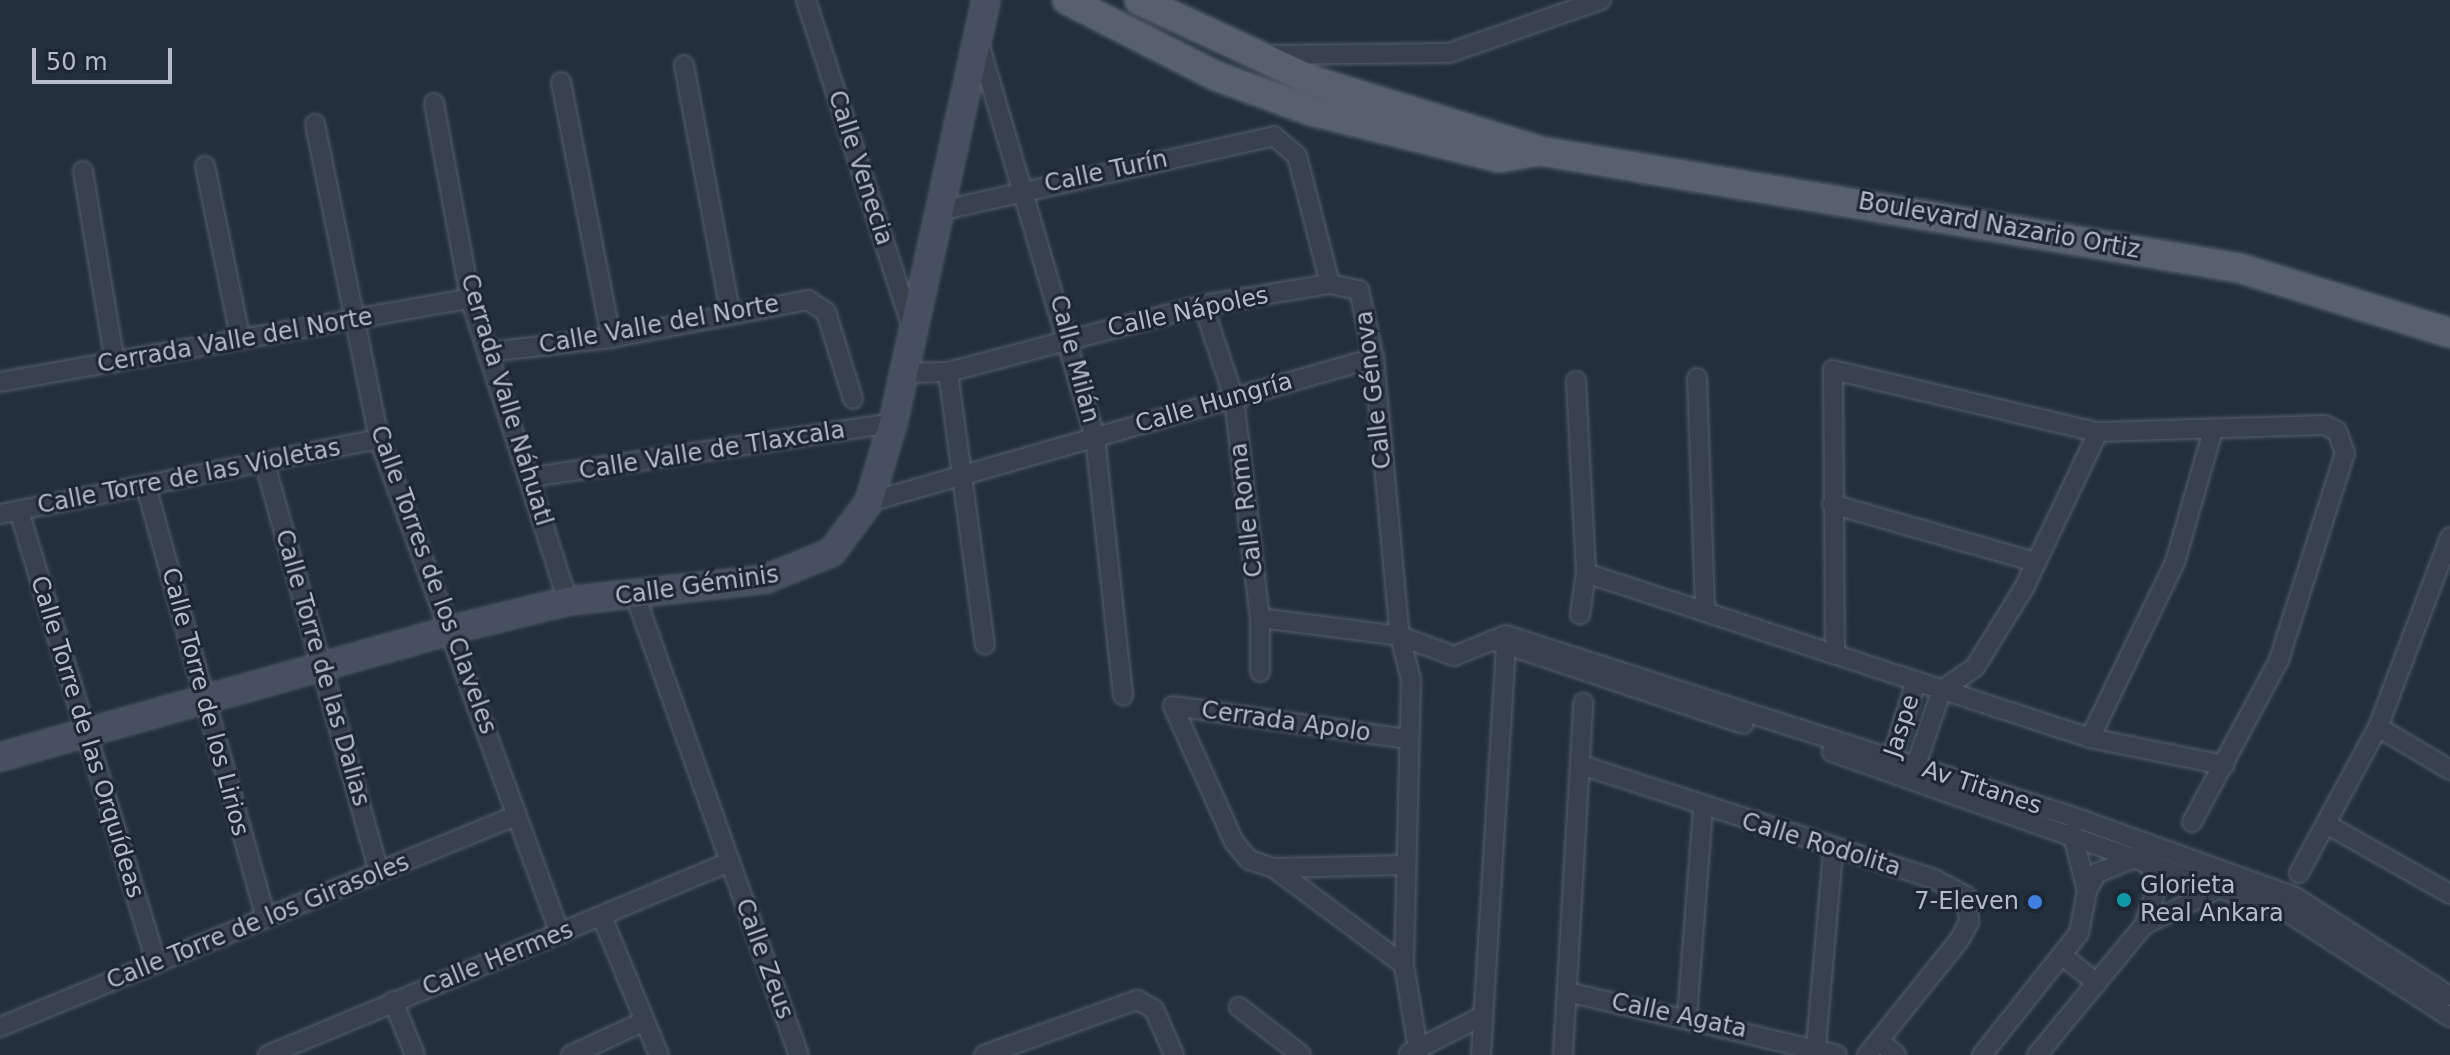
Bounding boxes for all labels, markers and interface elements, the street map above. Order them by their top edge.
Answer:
scale bar [36,32,176,82]
text: 50 m [46,48,108,76]
street label: Calle Venecia [821,87,899,249]
street label: Calle Turín [1042,145,1170,199]
street label: Boulevard Nazario Ortiz [1856,187,2142,265]
street label: Cerrada Valle Náhuatl [454,271,558,529]
street label: Calle Nápoles [1105,281,1271,343]
street label: Calle Valle del Norte [537,290,781,360]
street label: Calle Milán [1043,292,1105,426]
street label: Cerrada Valle del Norte [95,303,375,379]
street label: Calle Génova [1350,309,1398,471]
street label: Calle Hungría [1132,367,1296,439]
street label: Calle Valle de Tlaxcala [577,416,847,486]
street label: Calle Torres de los Claveles [364,422,502,738]
street label: Calle Torre de las Violetas [35,433,343,521]
street label: Calle Roma [1224,441,1270,579]
street label: Calle Torre de las Dalias [269,526,375,810]
street label: Calle Géminis [613,560,781,612]
street label: Calle Torre de los Lirios [155,565,255,839]
street label: Calle Torre de las Orquídeas [24,572,150,902]
street label: Jaspe [1878,691,1926,761]
street label: Cerrada Apolo [1199,696,1373,748]
street label: Av Titanes [1919,755,2045,821]
street label: Calle Rodolita [1738,807,1904,883]
street label: Calle Torre de los Girasoles [103,848,413,996]
place label: Glorieta Real Ankara [2140,872,2284,928]
place label: 7-Eleven [1914,888,2019,916]
marker: Glorieta Real Ankara [2115,891,2133,909]
marker: 7-Eleven [2026,893,2044,911]
street label: Calle Zeus [729,895,799,1023]
street label: Calle Hermes [418,916,578,1002]
street label: Calle Agata [1609,988,1749,1044]

